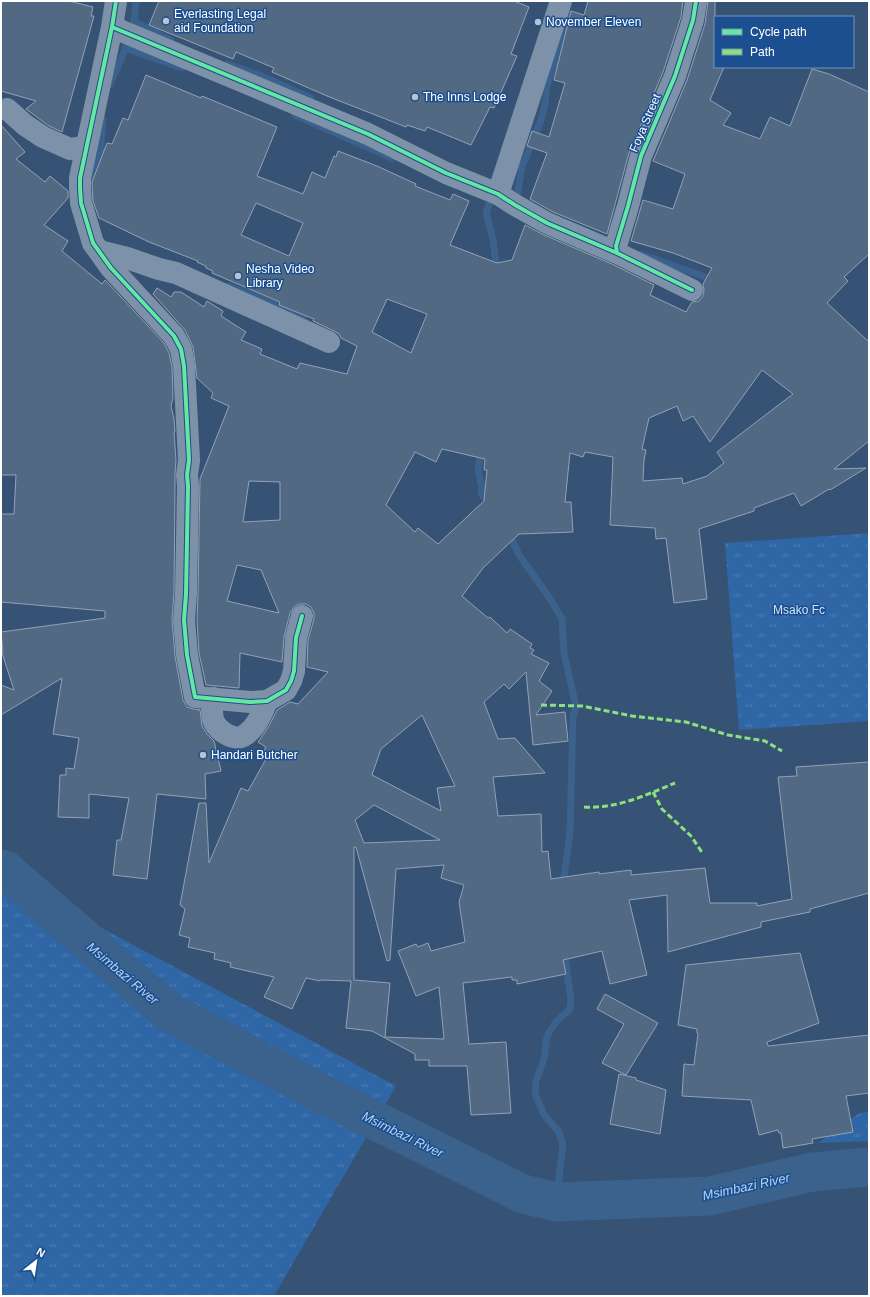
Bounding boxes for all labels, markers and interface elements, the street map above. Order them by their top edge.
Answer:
place label: Everlasting Legal aid Foundation [174,7,266,35]
place label: November Eleven [546,15,641,29]
marker: Everlasting Legal aid Foundation [161,16,171,26]
legend [714,16,854,68]
marker: November Eleven [533,17,543,27]
text: Cycle path [750,25,807,39]
text: Path [750,45,775,59]
place label: The Inns Lodge [423,90,507,104]
street label: Foya Street [626,91,664,154]
marker: The Inns Lodge [410,92,420,102]
place label: Nesha Video Library [246,262,315,290]
marker: Nesha Video Library [233,271,243,281]
park label: Msako Fc [773,603,825,617]
place label: Handari Butcher [211,748,298,762]
marker: Handari Butcher [198,750,208,760]
water label: Msimbazi River [84,939,162,1008]
water label: Msimbazi River [360,1108,447,1161]
water label: Msimbazi River [701,1170,792,1203]
north arrow [16,1241,56,1281]
text: N [35,1245,47,1260]

